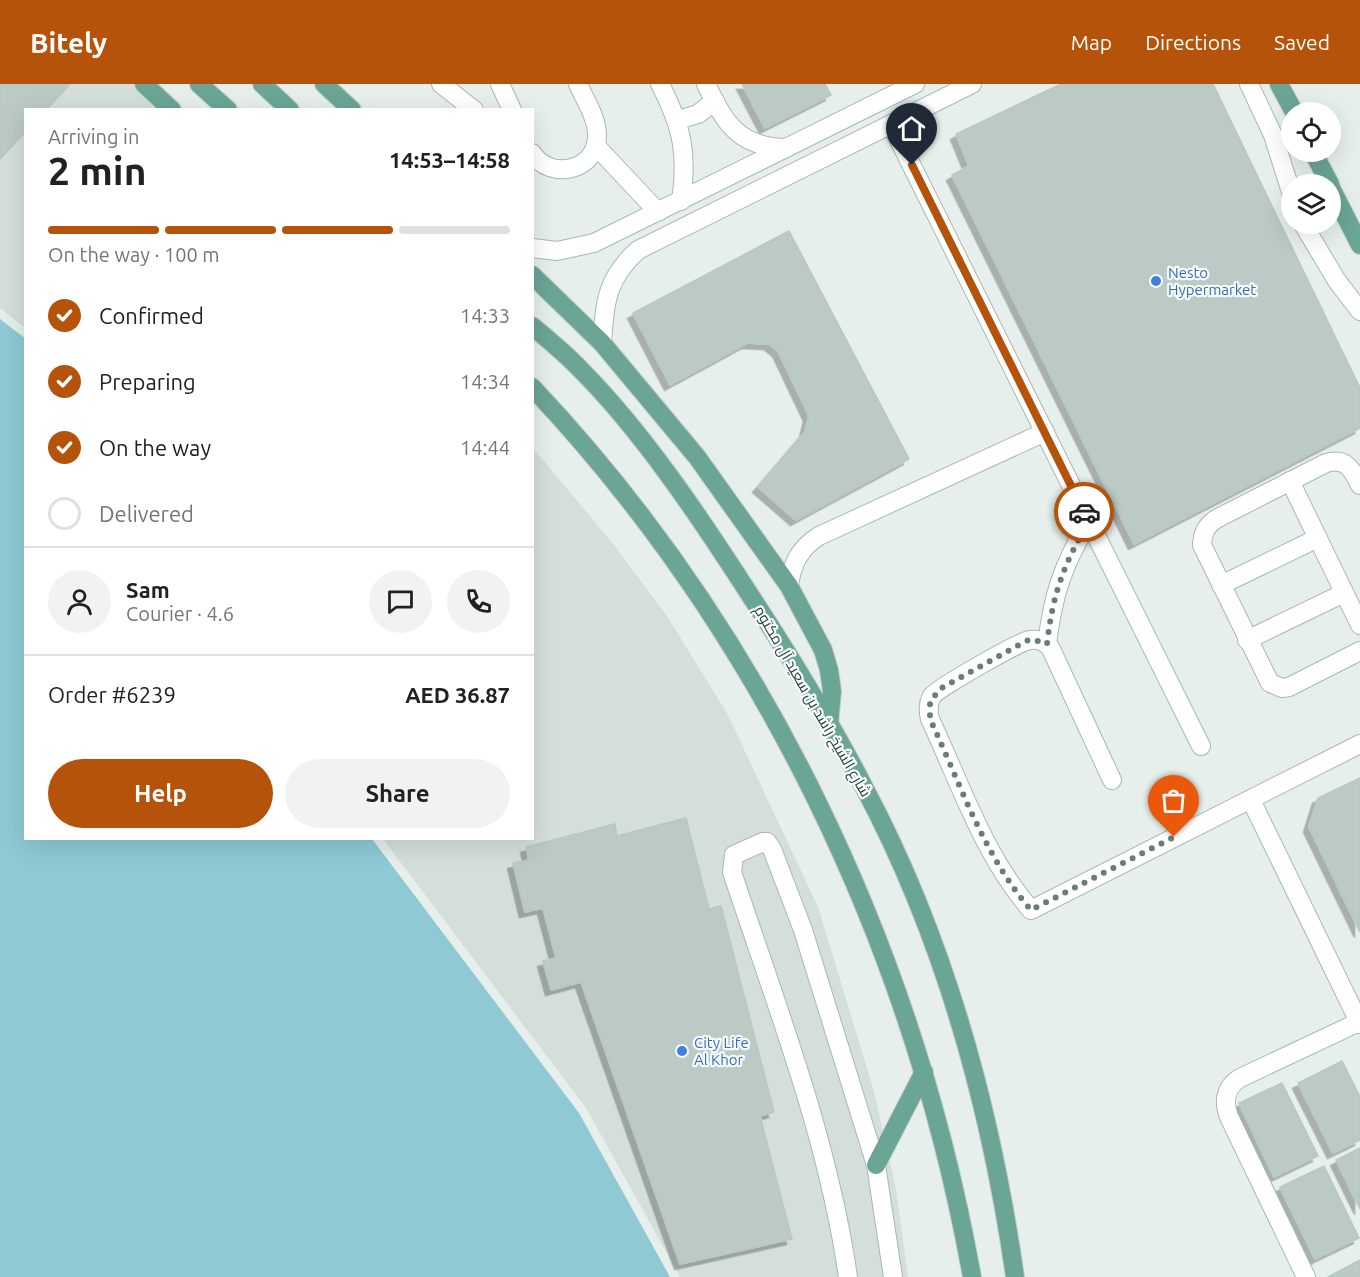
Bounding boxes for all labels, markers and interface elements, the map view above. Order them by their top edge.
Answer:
text: Bitely [30,27,107,58]
text: Map [1071,30,1112,54]
text: Directions [1145,30,1241,54]
text: Saved [1274,30,1330,54]
map controls [1281,102,1341,234]
button: locate [1281,102,1341,162]
pin [886,103,937,165]
icon: home [895,112,928,145]
text: Arriving in [48,125,139,148]
text: 14:53–14:58 [389,147,510,172]
text: 2 min [48,149,147,192]
button: layers [1281,174,1341,234]
text: On the way · 100 m [48,243,220,266]
place label: Nesto Hypermarket [1168,264,1256,298]
marker: Nesto Hypermarket [1149,274,1163,288]
icon: check [48,299,81,332]
text: Confirmed [99,303,204,328]
text: 14:33 [460,304,510,327]
icon: check [48,365,81,398]
text: Preparing [99,369,196,394]
text: 14:34 [460,370,510,393]
icon: check [48,431,81,464]
text: On the way [99,435,211,460]
text: 14:44 [460,436,510,459]
courier [1054,482,1114,542]
icon: car [1068,496,1101,529]
text: Delivered [99,501,194,526]
button: person [48,570,111,633]
button: chat [369,570,432,633]
button: phone [447,570,510,633]
text: Sam [126,577,170,602]
text: Courier · 4.6 [126,602,234,625]
street label: شارع الشيخ راشد بن سعيد آل مكتوم [749,602,875,801]
text: Order #6239 [48,682,176,707]
text: AED 36.87 [405,682,510,707]
button: Help [48,759,273,828]
button: Share [285,759,510,828]
pin [1148,775,1199,837]
icon: bag [1157,784,1190,817]
place label: City Life Al Khor [694,1034,749,1068]
marker: City Life Al Khor [675,1044,689,1058]

